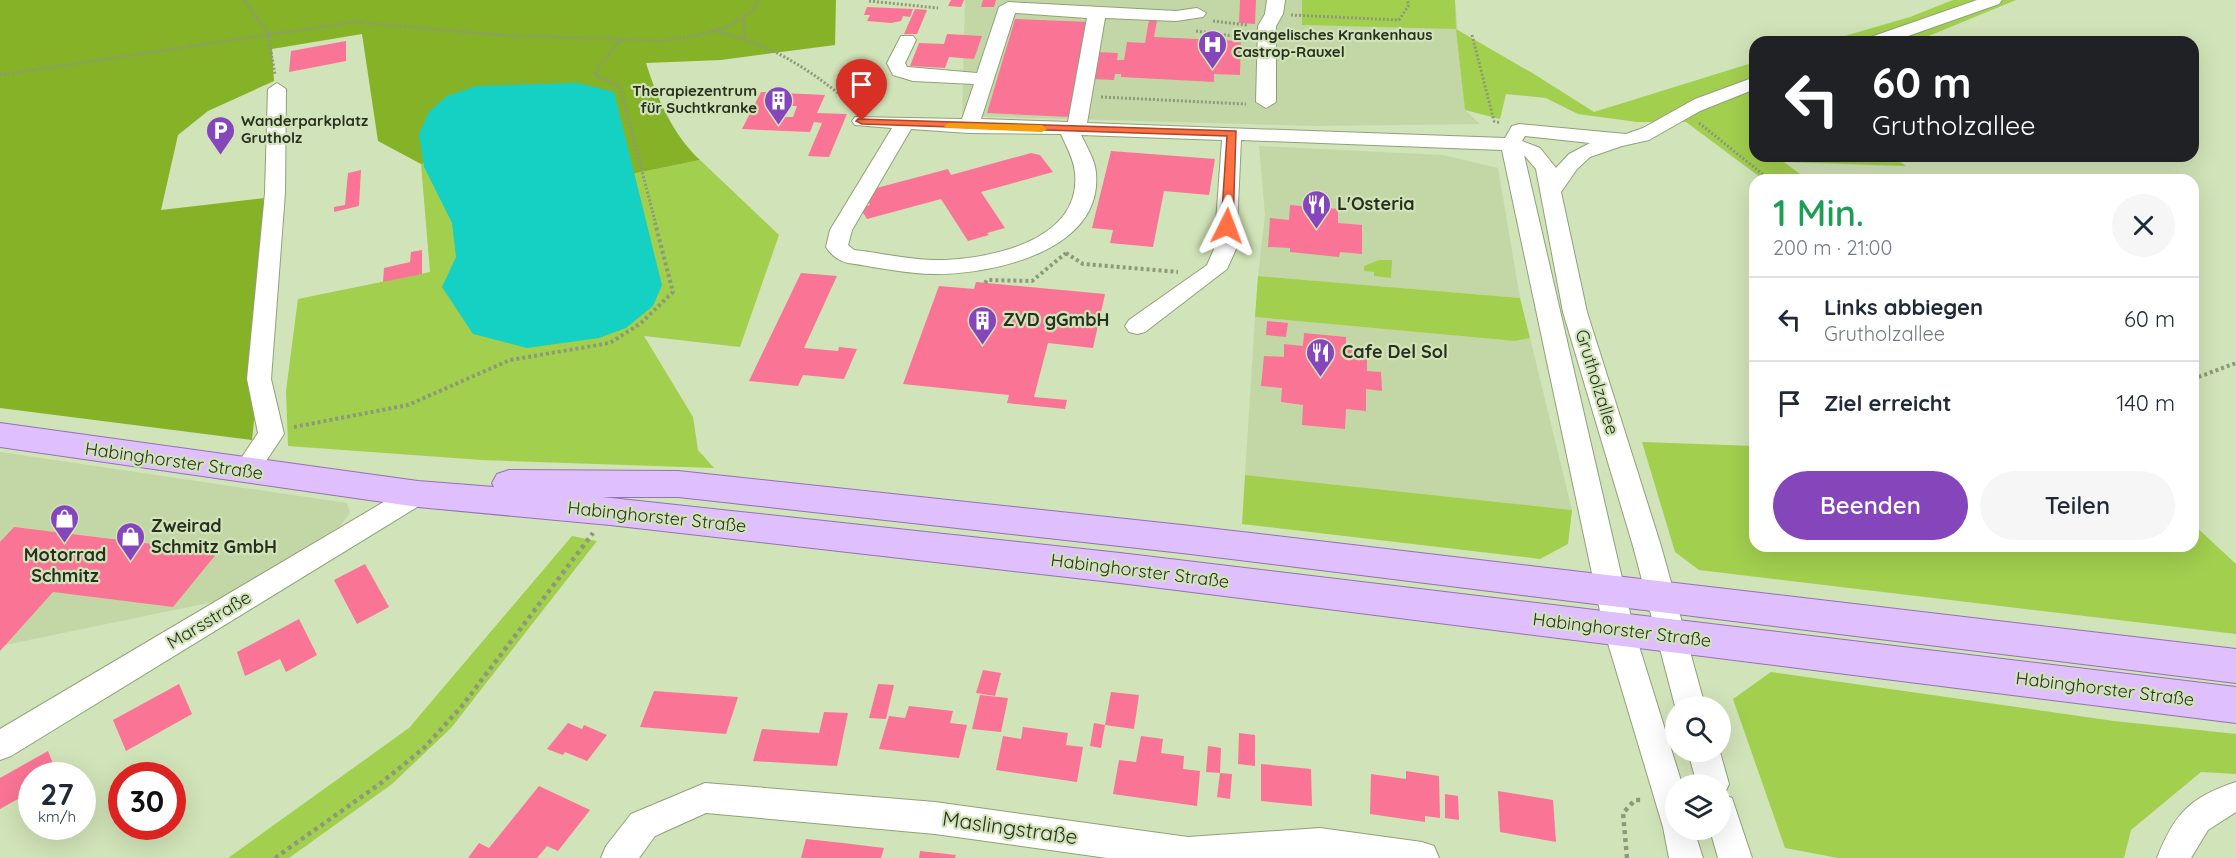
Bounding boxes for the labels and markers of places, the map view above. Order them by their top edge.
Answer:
place label: Evangelisches Krankenhaus Castrop-Rauxel [1233,25,1432,61]
hospital icon: Evangelisches Krankenhaus Castrop-Rauxel [1196,28,1228,70]
pin [836,59,887,121]
place label: Therapiezentrum für Suchtkranke [632,81,757,117]
building icon: Therapiezentrum für Suchtkranke [762,84,794,126]
place label: Wanderparkplatz Grutholz [241,111,368,147]
parking icon: Wanderparkplatz Grutholz [204,114,236,156]
restaurant icon: L'Osteria [1300,188,1332,230]
place label: L'Osteria [1337,192,1415,215]
building icon: ZVD gGmbH [966,304,998,346]
place label: ZVD gGmbH [1003,308,1109,331]
restaurant icon: Cafe Del Sol [1305,336,1337,378]
place label: Cafe Del Sol [1342,340,1448,363]
shop icon: Motorrad Schmitz [49,502,81,544]
place label: Zweirad Schmitz GmbH [151,514,277,558]
shop icon: Zweirad Schmitz GmbH [114,520,146,562]
place label: Motorrad Schmitz [24,543,106,587]

